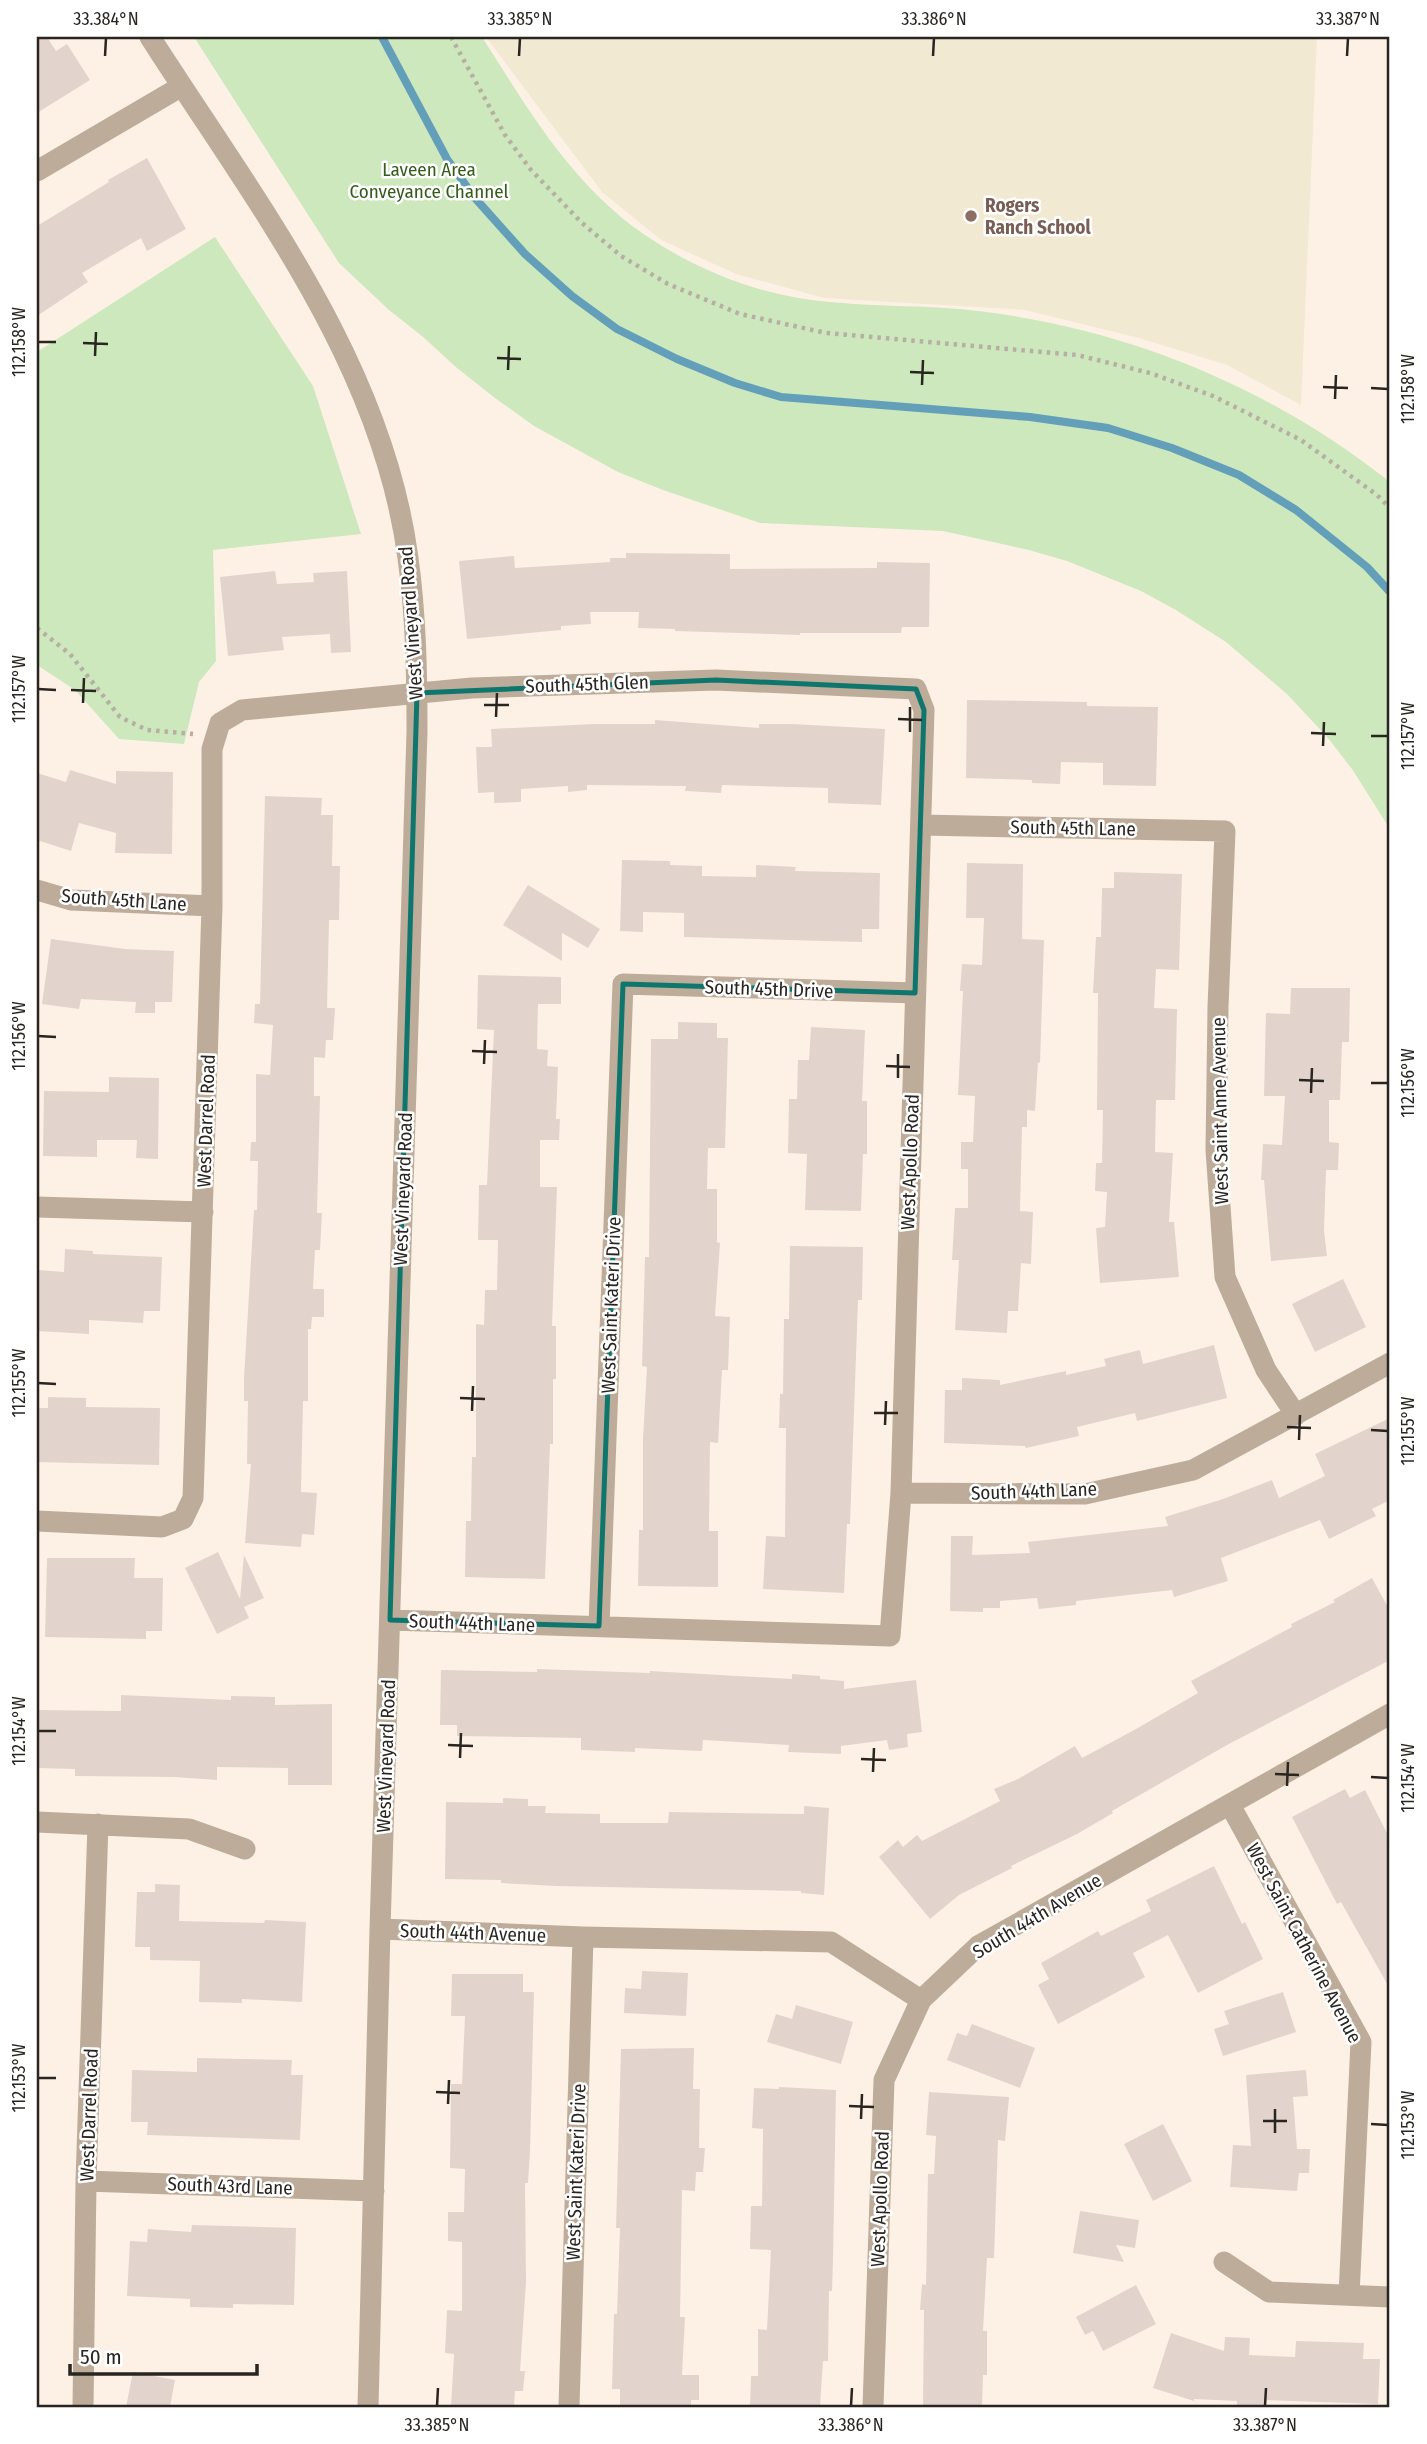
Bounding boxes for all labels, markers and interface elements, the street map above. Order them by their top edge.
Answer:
text: 33.384°N [73,8,139,30]
text: 33.385°N [488,8,552,30]
text: 33.386°N [901,8,967,30]
text: 33.387°N [1316,8,1380,30]
park label: Laveen Area Conveyance Channel [349,158,509,203]
place label: Rogers Ranch School [985,194,1091,239]
marker: Rogers Ranch School [963,208,979,224]
text: 112.158°W [8,307,30,377]
text: 112.158°W [1397,354,1419,424]
street label: West Vineyard Road [394,546,428,700]
text: 112.157°W [8,654,30,723]
street label: South 45th Glen [525,670,649,698]
text: 112.157°W [1397,701,1419,770]
street label: South 45th Lane [1010,815,1136,841]
street label: South 45th Lane [61,884,187,916]
street label: South 45th Drive [704,975,834,1003]
text: 112.156°W [8,1001,30,1071]
street label: West Saint Anne Avenue [1207,1017,1233,1205]
text: 112.156°W [1397,1048,1419,1118]
street label: West Darrel Road [192,1054,220,1188]
street label: West Apollo Road [896,1094,924,1230]
street label: West Vineyard Road [389,1112,417,1266]
street label: West Saint Kateri Drive [596,1216,626,1394]
text: 112.155°W [8,1348,30,1417]
text: 112.155°W [1397,1396,1419,1465]
street label: South 44th Lane [971,1477,1097,1505]
street label: South 44th Lane [409,1609,535,1637]
street label: West Vineyard Road [372,1679,400,1833]
text: 112.154°W [8,1696,30,1766]
text: 112.154°W [1397,1743,1419,1813]
street label: West Saint Catherine Avenue [1241,1839,1367,2047]
street label: South 44th Avenue [968,1868,1106,1964]
street label: South 44th Avenue [400,1919,546,1947]
text: 112.153°W [8,2043,30,2112]
street label: West Darrel Road [75,2048,103,2182]
street label: West Saint Kateri Drive [561,2083,591,2261]
text: 112.153°W [1397,2090,1419,2159]
street label: West Apollo Road [866,2131,894,2267]
street label: South 43rd Lane [167,2172,293,2200]
scale bar [70,2332,257,2376]
text: 50 m [80,2344,122,2370]
text: 33.385°N [405,2414,469,2436]
text: 33.386°N [818,2414,884,2436]
text: 33.387°N [1233,2414,1297,2436]

